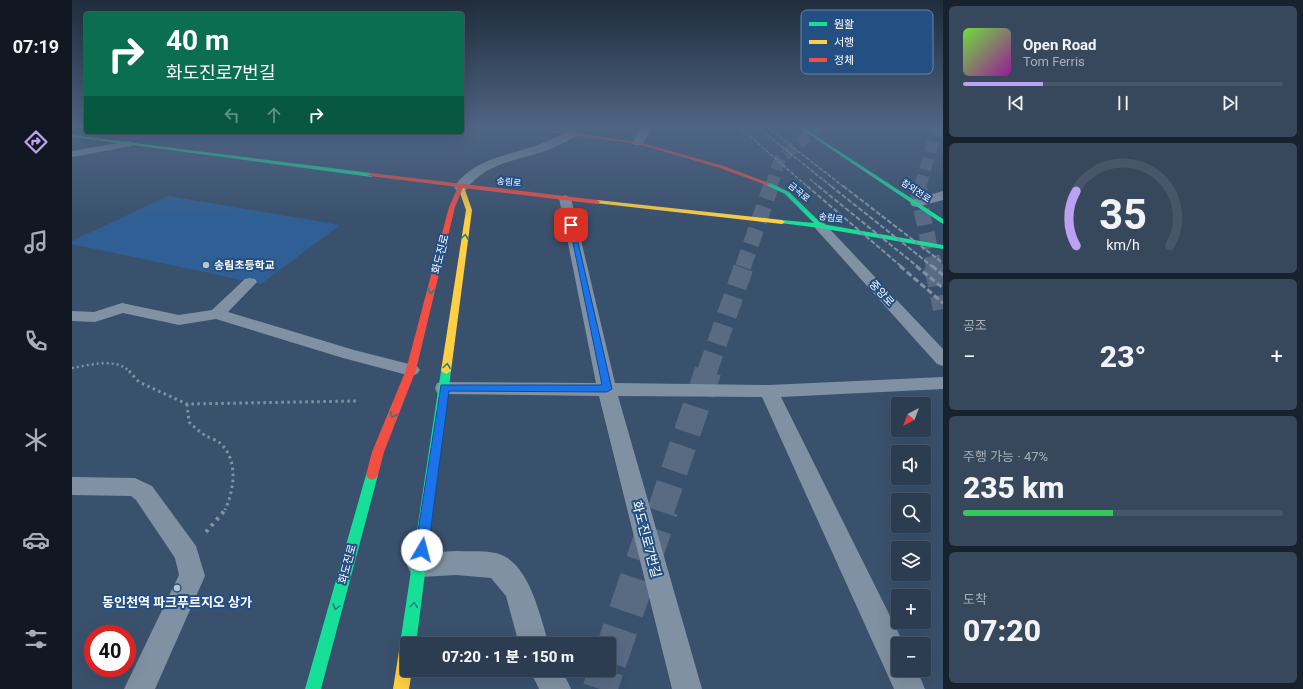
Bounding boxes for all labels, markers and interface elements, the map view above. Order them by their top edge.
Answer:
legend [801,10,933,74]
text: 원활 [834,18,854,31]
text: 40 m [166,24,229,57]
icon: right [100,28,152,80]
text: 07:19 [13,36,59,57]
text: 서행 [834,36,854,49]
text: Open Road [1023,36,1097,54]
text: 정체 [834,54,854,67]
text: Tom Ferris [1023,54,1085,69]
text: 화도진로7번길 [166,62,275,83]
icon: previous [1005,92,1027,114]
icon: pause [1112,92,1134,114]
icon: next [1219,92,1241,114]
icon: left [221,104,243,126]
icon: ahead [263,104,285,126]
icon: right [305,104,327,126]
icon: directions [22,128,50,156]
street label: 송림로 [496,176,522,188]
street label: 참외전로 [899,178,933,204]
street label: 금곡로 [786,180,812,204]
text: 35 [1099,190,1147,239]
pin [554,208,588,242]
street label: 송림로 [818,211,844,225]
icon: arrive [560,214,582,236]
icon: music [22,228,50,256]
street label: 화도진로 [429,233,452,275]
one-way arrow [460,234,469,240]
text: km/h [1106,236,1140,252]
place label: 송림초등학교 [214,259,275,272]
marker: 송림초등학교 [201,260,211,270]
street label: 중앙로 [867,278,897,309]
one-way arrow [427,288,435,294]
text: 공조 [963,318,987,333]
icon: phone [22,327,50,355]
text: 23° [1100,339,1146,374]
text: − [963,344,976,369]
text: + [1271,344,1283,369]
one-way arrow [442,363,451,369]
north arrow [891,397,931,437]
map controls [891,397,931,677]
one-way arrow [389,412,397,419]
icon: climate [22,426,50,454]
button: sound [891,445,931,485]
text: 주행 가능 · 47% [963,449,1048,464]
text: 235 km [963,470,1065,505]
button: search [891,493,931,533]
street label: 화도진로7번길 [629,499,664,579]
icon: car [22,526,50,554]
position arrow [401,529,443,571]
button: layers [891,541,931,581]
street label: 화도진로 [336,543,359,585]
marker: 동인천역 파크푸르지오 상가 [172,583,182,593]
button: + [891,589,931,629]
text: 도착 [963,592,987,607]
place label: 동인천역 파크푸르지오 상가 [102,595,252,610]
one-way arrow [409,602,418,608]
one-way arrow [332,603,340,610]
text: 07:20 [963,613,1041,648]
icon: filters [22,625,50,653]
speed limit sign: 40 [84,625,136,677]
button: − [891,637,931,677]
text: 07:20 · 1 분 · 150 m [442,648,574,666]

